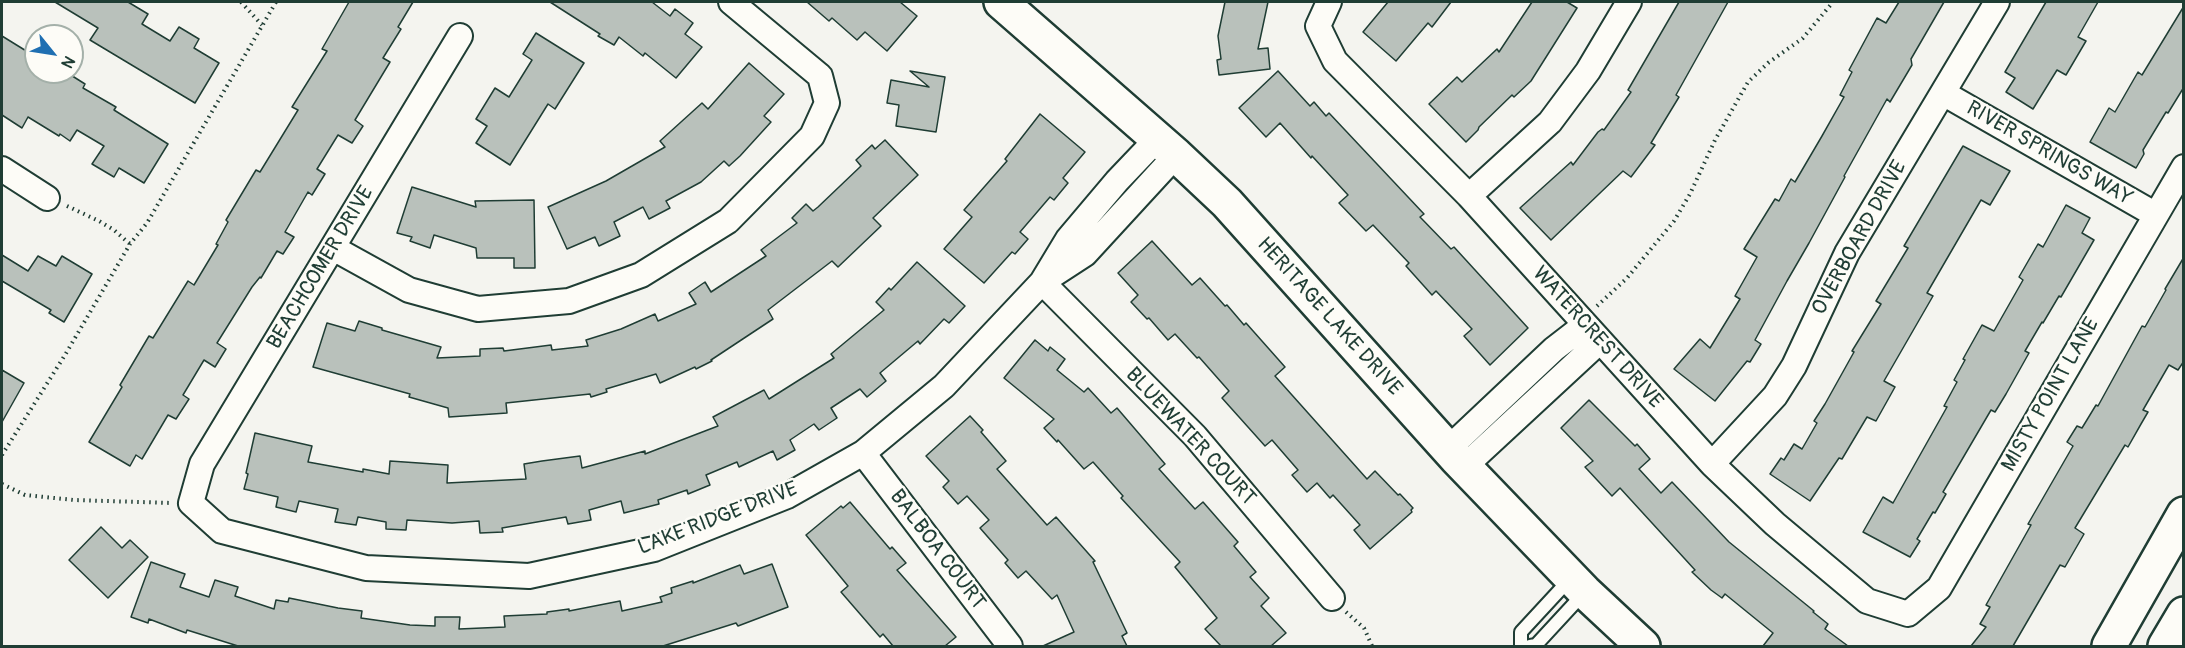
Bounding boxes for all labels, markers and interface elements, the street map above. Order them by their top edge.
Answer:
north arrow [24,24,84,84]
text: N [56,52,79,72]
street label: RIVER SPRINGS WAY [1961,96,2137,212]
street label: OVERBOARD DRIVE [1807,156,1913,320]
street label: BEACHCOMER DRIVE [262,182,380,354]
street label: HERITAGE LAKE DRIVE [1251,233,1407,401]
street label: WATERCREST DRIVE [1527,262,1667,414]
street label: MISTY POINT LANE [1997,314,2105,476]
street label: BLUEWATER COURT [1120,363,1260,511]
street label: LAKE RIDGE DRIVE [635,477,801,561]
street label: BALBOA COURT [884,485,990,615]

